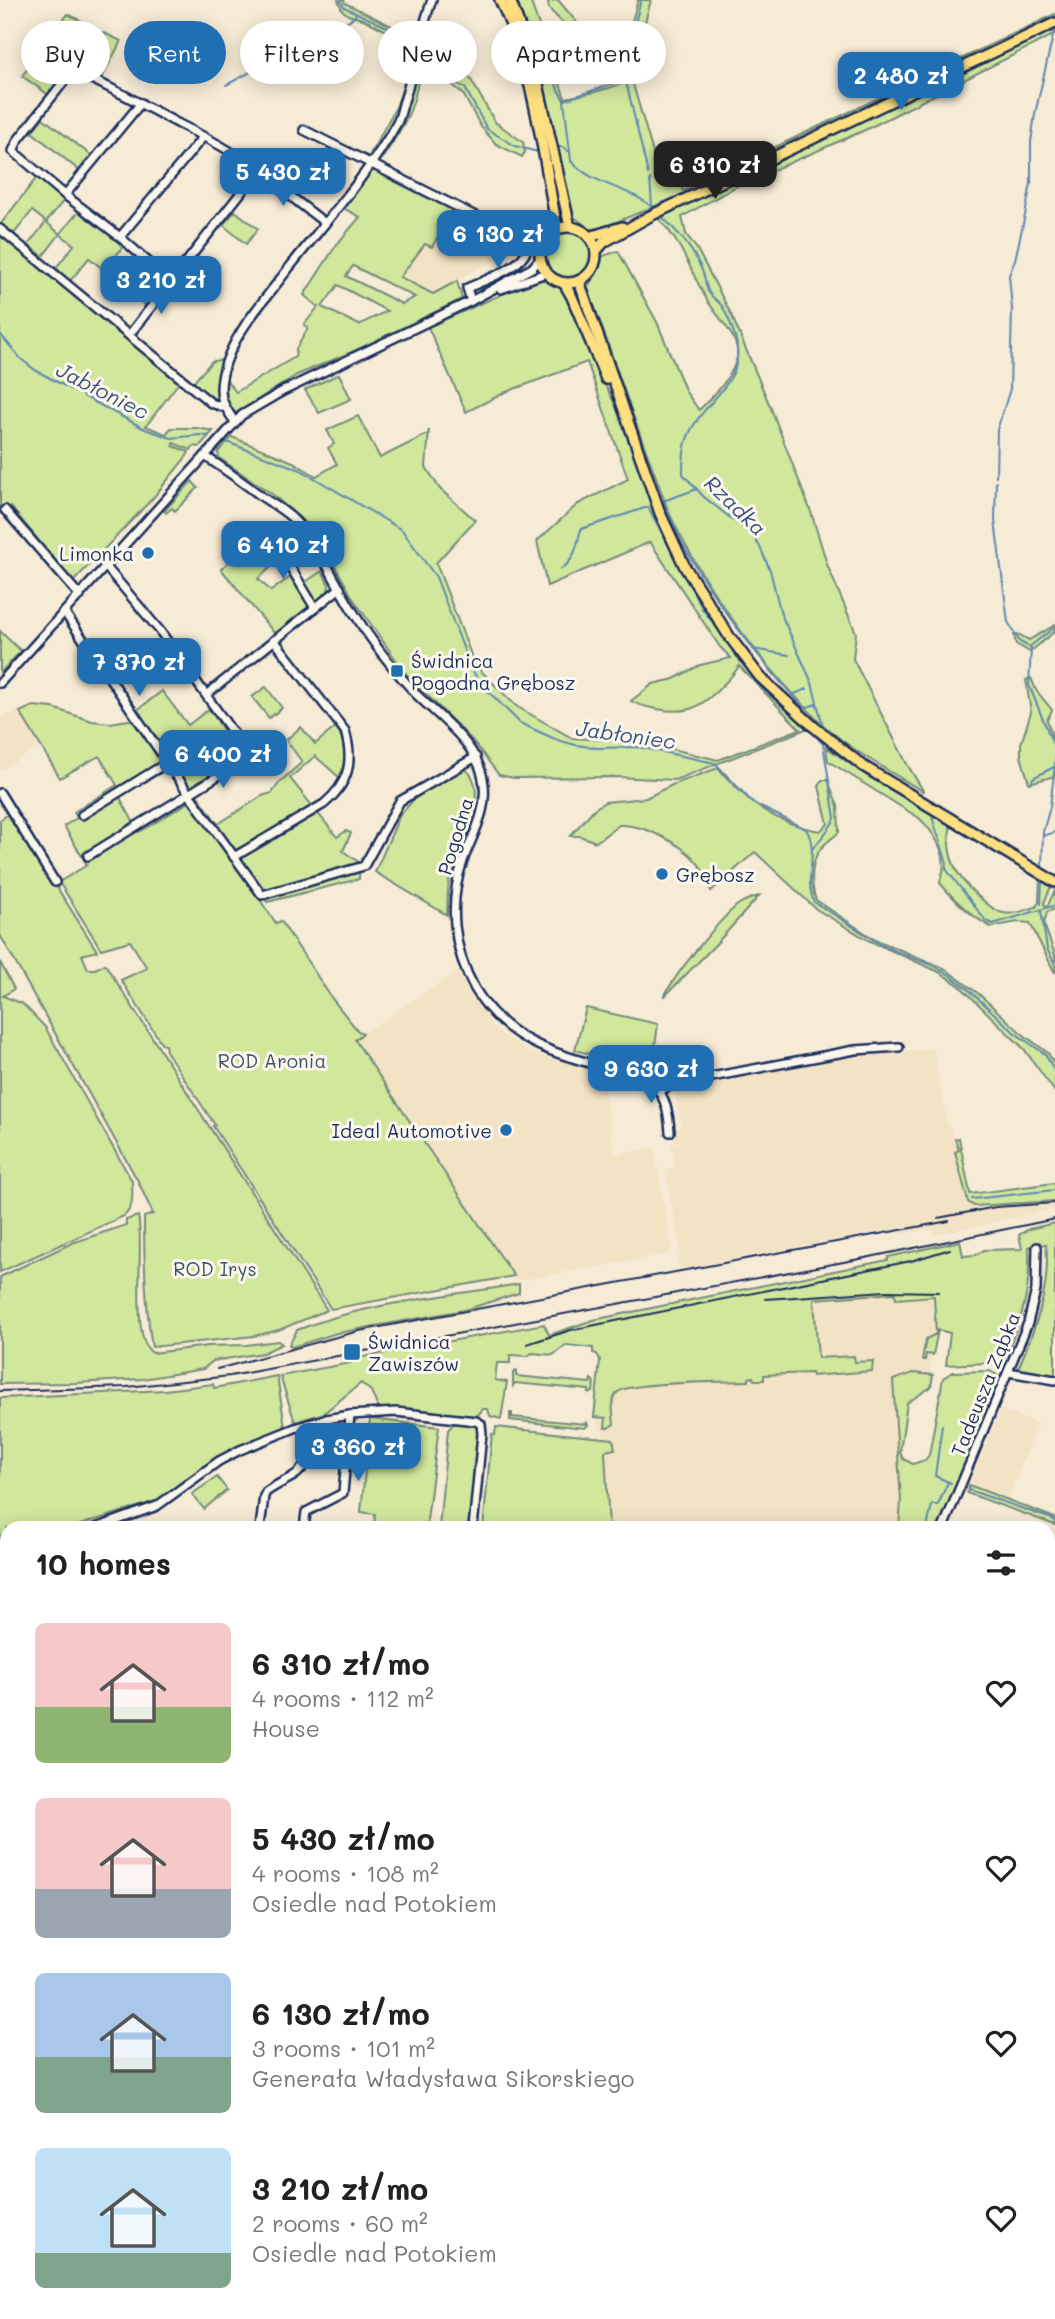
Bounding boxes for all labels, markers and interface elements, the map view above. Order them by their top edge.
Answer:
chip: Buy [21,21,110,84]
chip: Rent [124,21,226,84]
chip: Filters [240,21,364,84]
chip: New [378,21,477,84]
chip: Apartment [491,21,666,84]
pin: 2 480 zł [829,52,973,112]
text: 2 480 zł [854,60,948,90]
pin: 6 310 zł [643,142,787,201]
pin: 5 430 zł [211,148,355,208]
text: 6 310 zł [670,149,760,179]
text: 5 430 zł [236,156,330,186]
pin: 6 130 zł [426,210,570,270]
text: 6 130 zł [453,218,543,248]
pin: 3 210 zł [89,256,233,316]
text: 3 210 zł [116,264,206,294]
water label: Jabłoniec [52,355,154,425]
water label: Rzadka [699,469,773,541]
pin: 6 410 zł [211,522,355,581]
text: 6 410 zł [237,529,329,559]
place label: Limonka [59,541,134,566]
marker: Limonka [140,545,156,561]
pin: 7 370 zł [67,638,211,698]
text: 7 370 zł [93,646,185,676]
place label: Świdnica Pogodna Grębosz [411,648,575,695]
marker: Świdnica Pogodna Grębosz [389,663,405,679]
water label: Jabłoniec [574,714,678,754]
pin: 6 400 zł [151,730,295,790]
text: 6 400 zł [175,738,271,768]
street label: Pogodna [431,794,479,878]
place label: Grębosz [676,862,755,887]
marker: Grębosz [654,866,670,882]
pin: 9 630 zł [579,1046,723,1105]
park label: ROD Aronia [218,1048,326,1073]
text: 9 630 zł [604,1053,698,1083]
place label: Ideal Automotive [332,1118,492,1143]
marker: Ideal Automotive [498,1122,514,1138]
park label: ROD Irys [173,1256,257,1281]
street label: Tadeusza Ząbka [945,1308,1025,1460]
place label: Świdnica Zawiszów [368,1329,459,1376]
marker: Świdnica Zawiszów [342,1342,362,1362]
pin: 3 360 zł [286,1424,430,1483]
text: 3 360 zł [311,1431,405,1461]
text: 10 homes [35,1543,171,1583]
icon: filters [982,1544,1020,1582]
text: 6 310 zł/mo [252,1643,430,1683]
icon: home [91,1651,175,1735]
icon: heart [982,1674,1020,1712]
text: 4 rooms · 112 m² [252,1683,434,1713]
text: House [252,1713,320,1743]
text: 5 430 zł/mo [252,1818,435,1858]
icon: home [91,1826,175,1910]
icon: heart [982,1849,1020,1887]
text: 4 rooms · 108 m² [252,1858,439,1888]
text: Osiedle nad Potokiem [252,1888,497,1918]
text: 6 130 zł/mo [252,1993,430,2033]
icon: home [91,2001,175,2085]
icon: heart [982,2024,1020,2062]
text: 3 rooms · 101 m² [252,2033,435,2063]
text: Generała Władysława Sikorskiego [252,2063,634,2093]
text: 3 210 zł/mo [252,2168,428,2208]
icon: home [91,2176,175,2260]
icon: heart [982,2199,1020,2237]
text: 2 rooms · 60 m² [252,2208,428,2238]
text: Osiedle nad Potokiem [252,2238,497,2268]

